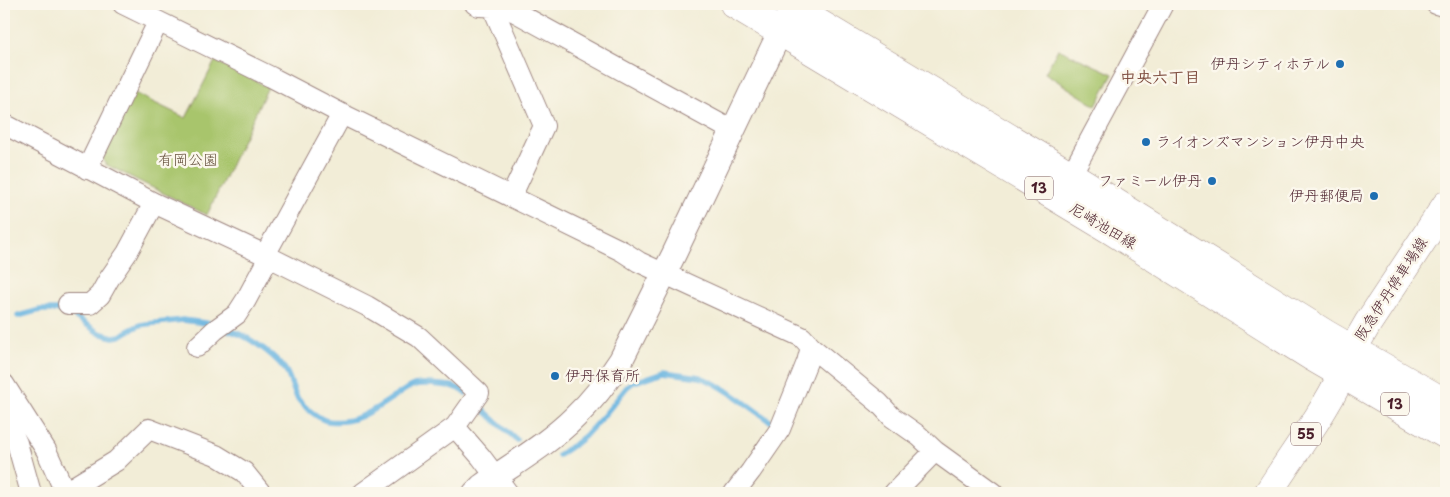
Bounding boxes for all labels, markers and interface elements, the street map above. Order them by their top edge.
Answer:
place label: 伊丹シティホテル [1211,51,1330,74]
marker: 伊丹シティホテル [1334,58,1346,70]
district label: 中央六丁目 [1120,64,1200,88]
place label: ライオンズマンション伊丹中央 [1156,129,1364,152]
marker: ライオンズマンション伊丹中央 [1140,136,1152,148]
park label: 有岡公園 [158,147,218,170]
place label: ファミール伊丹 [1098,168,1202,191]
marker: ファミール伊丹 [1206,175,1218,187]
road number: 13 [1025,177,1053,200]
place label: 伊丹郵便局 [1289,183,1364,206]
marker: 伊丹郵便局 [1368,190,1380,202]
street label: 尼崎池田線 [1066,196,1142,254]
street label: 阪急伊丹停車場線 [1347,232,1432,345]
place label: 伊丹保育所 [565,363,640,386]
marker: 伊丹保育所 [549,370,561,382]
road number: 13 [1381,392,1409,416]
road number: 55 [1291,422,1321,446]

